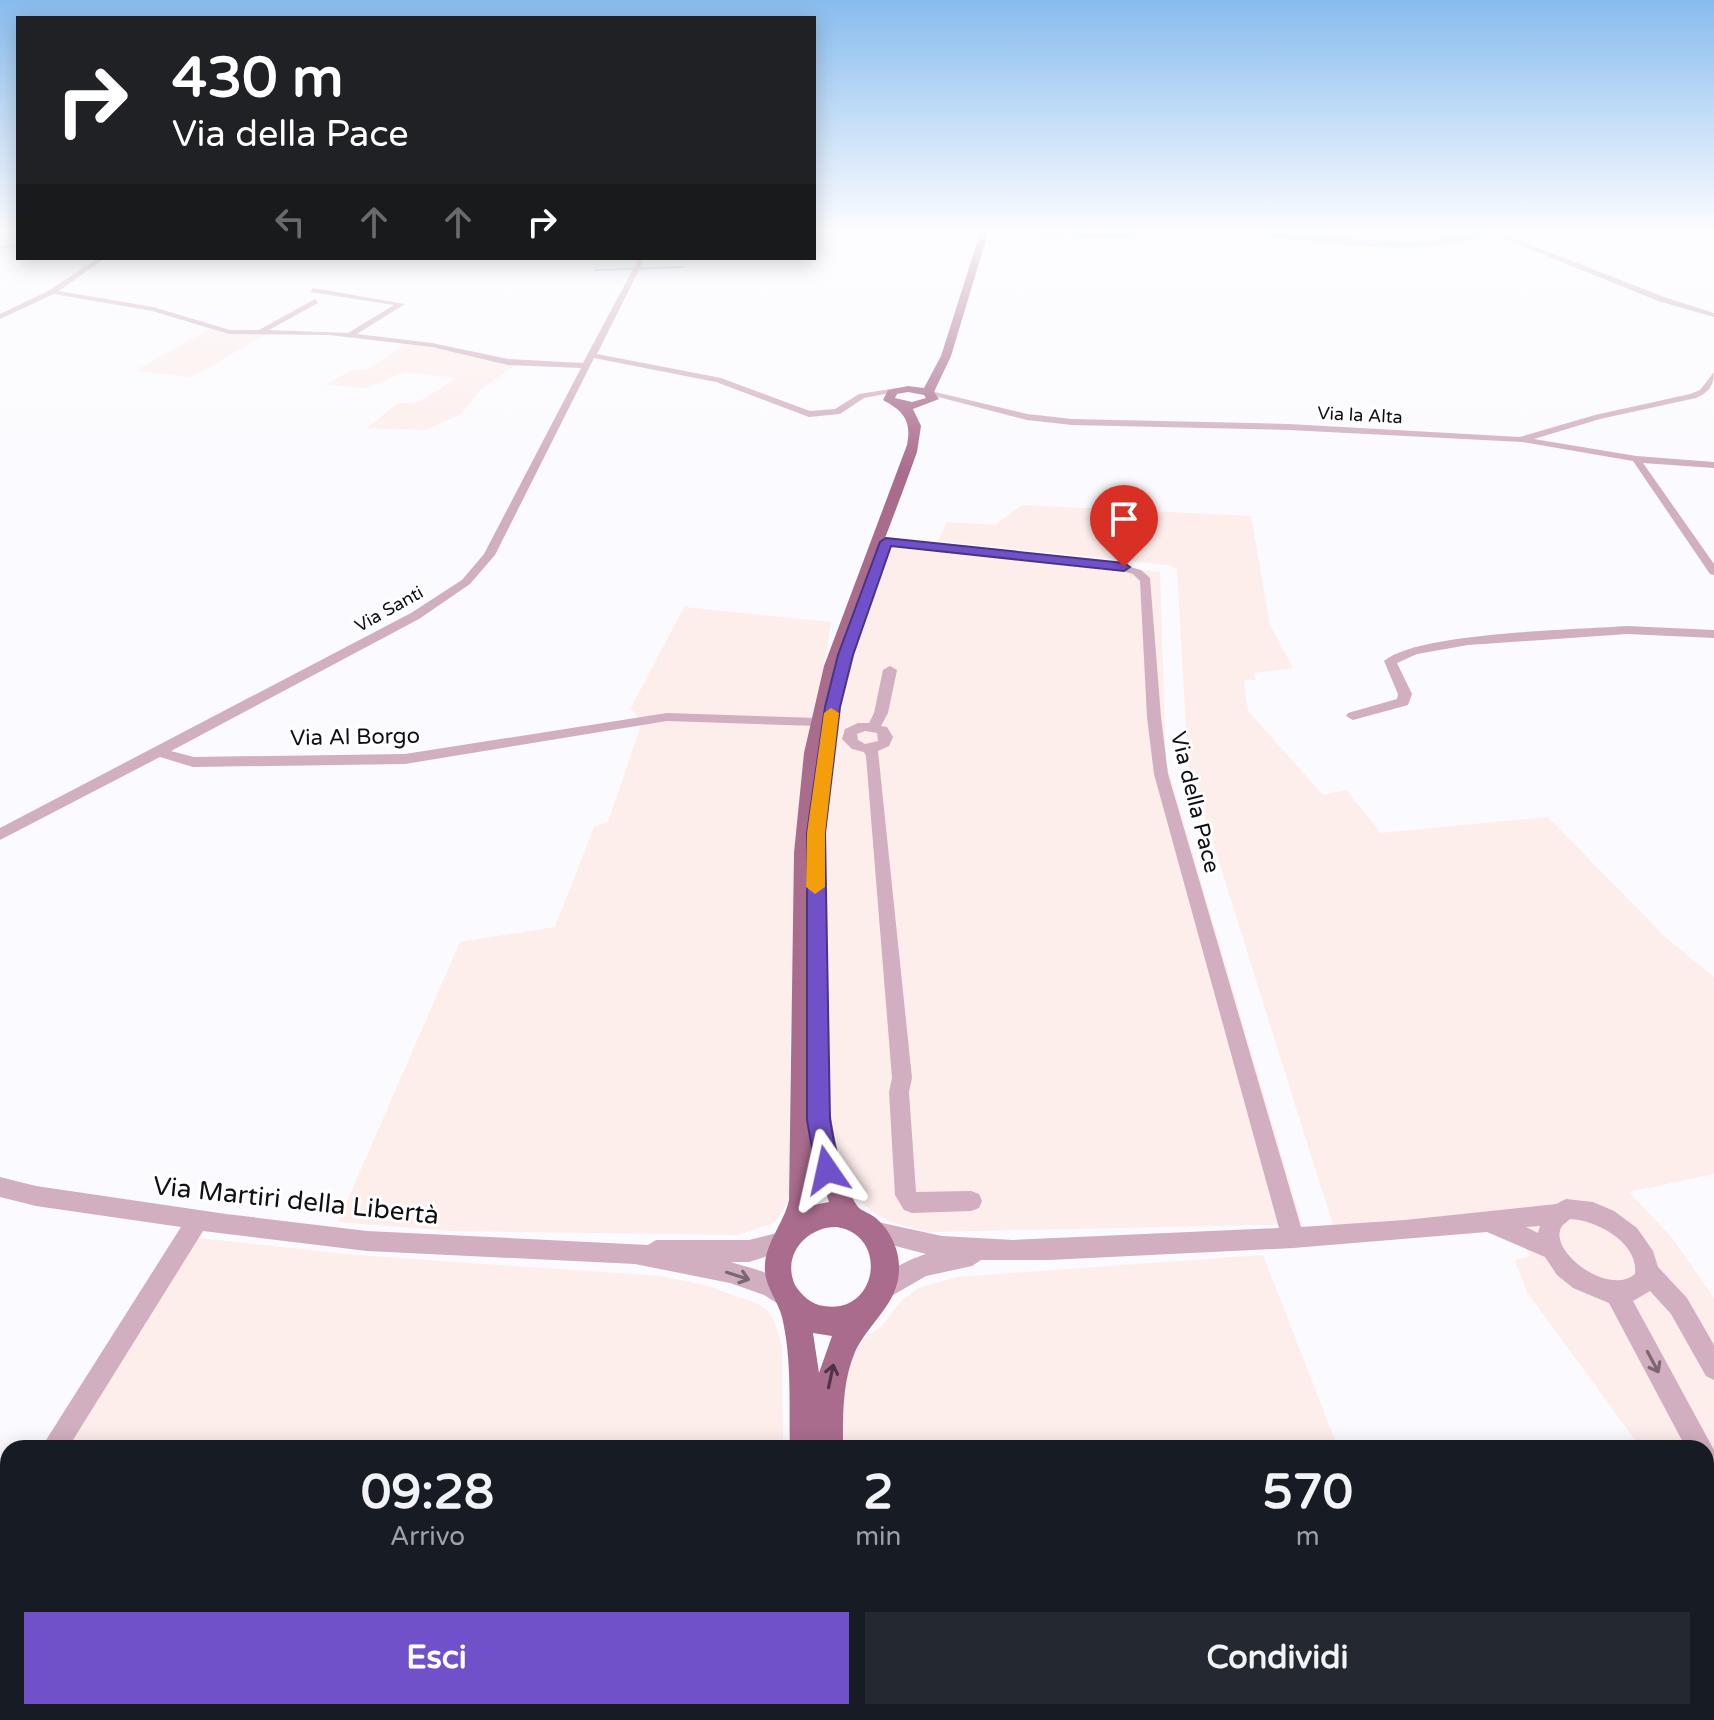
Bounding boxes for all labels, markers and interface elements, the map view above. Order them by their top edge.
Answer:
text: 430 m [172,45,343,112]
icon: right [40,48,144,152]
text: Via della Pace [172,113,409,156]
icon: left [268,200,312,244]
icon: ahead [352,200,396,244]
icon: ahead [436,200,480,244]
icon: right [520,200,564,244]
street label: Via la Alta [1317,402,1403,428]
pin [1090,485,1158,567]
icon: arrive [1102,497,1146,541]
street label: Via Santi [351,581,427,637]
street label: Via Al Borgo [290,723,420,751]
street label: Via della Pace [1165,729,1225,876]
position arrow [785,1128,869,1212]
street label: Via Martiri della Libertà [151,1170,440,1231]
one-way arrow [725,1269,750,1284]
one-way arrow [1646,1349,1662,1373]
one-way arrow [824,1364,839,1389]
text: 09:28 [361,1464,494,1522]
text: 2 [863,1464,893,1522]
text: 570 [1262,1464,1353,1522]
text: Arrivo [390,1521,465,1552]
text: min [855,1521,901,1552]
text: m [1296,1521,1320,1552]
button: Esci [24,1612,849,1704]
button: Condividi [865,1612,1690,1704]

